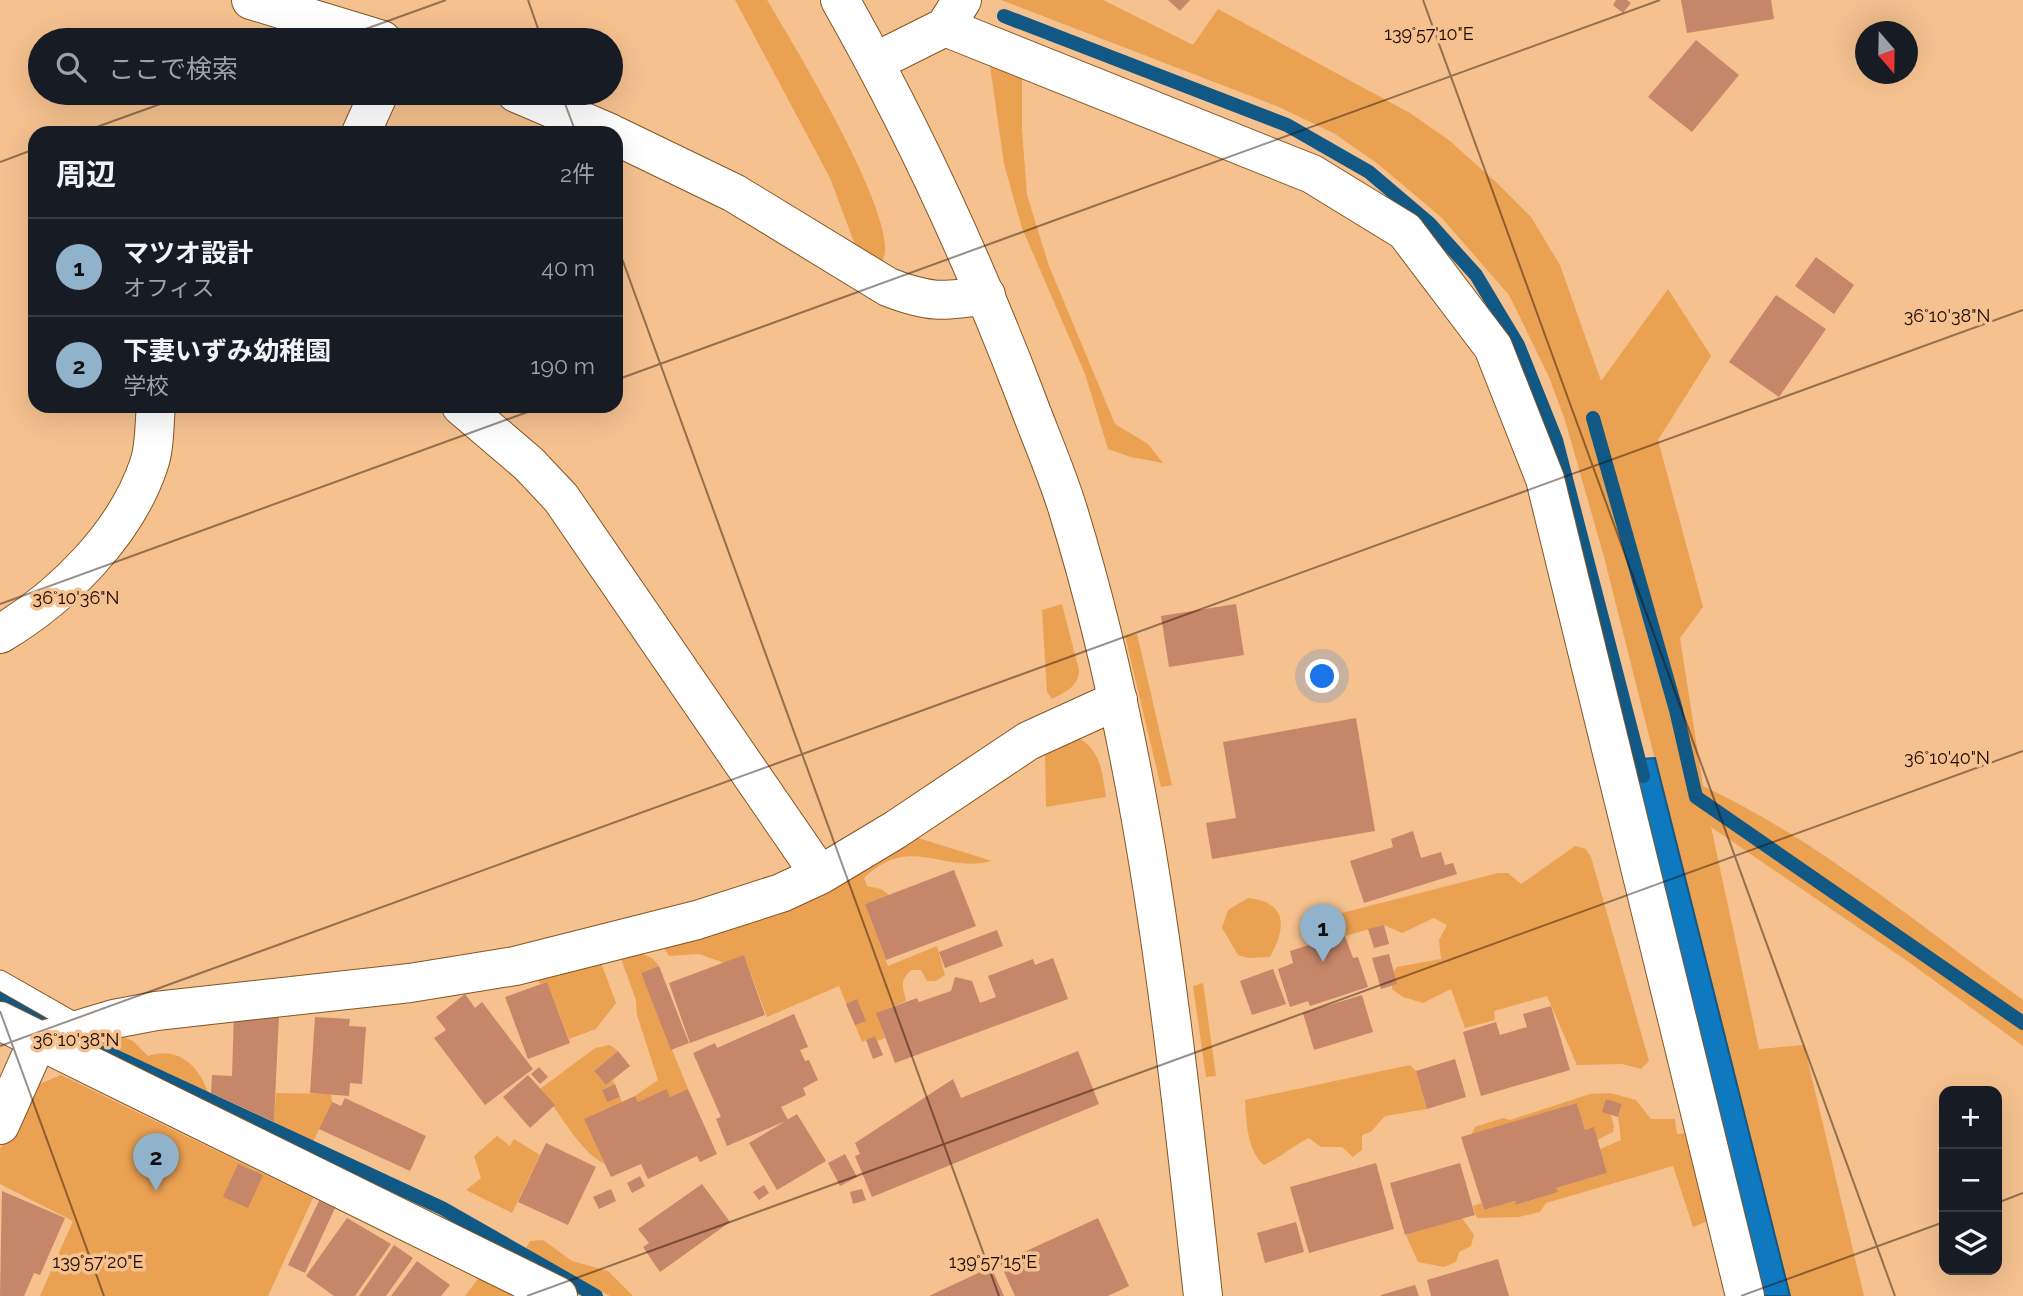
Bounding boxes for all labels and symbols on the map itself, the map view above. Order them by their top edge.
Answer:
north arrow [1855,21,1918,84]
text: 139°57'10"E [1384,23,1474,44]
text: 36°10'38"N [1904,305,1990,326]
text: 36°10'36"N [33,587,119,608]
your location [1305,659,1339,693]
text: 36°10'40"N [1904,747,1990,768]
pin: 1 [1300,904,1346,962]
text: 36°10'38"N [33,1029,119,1050]
pin: 2 [133,1133,179,1191]
text: 139°57'20"E [52,1251,144,1272]
text: 139°57'15"E [949,1251,1037,1272]

